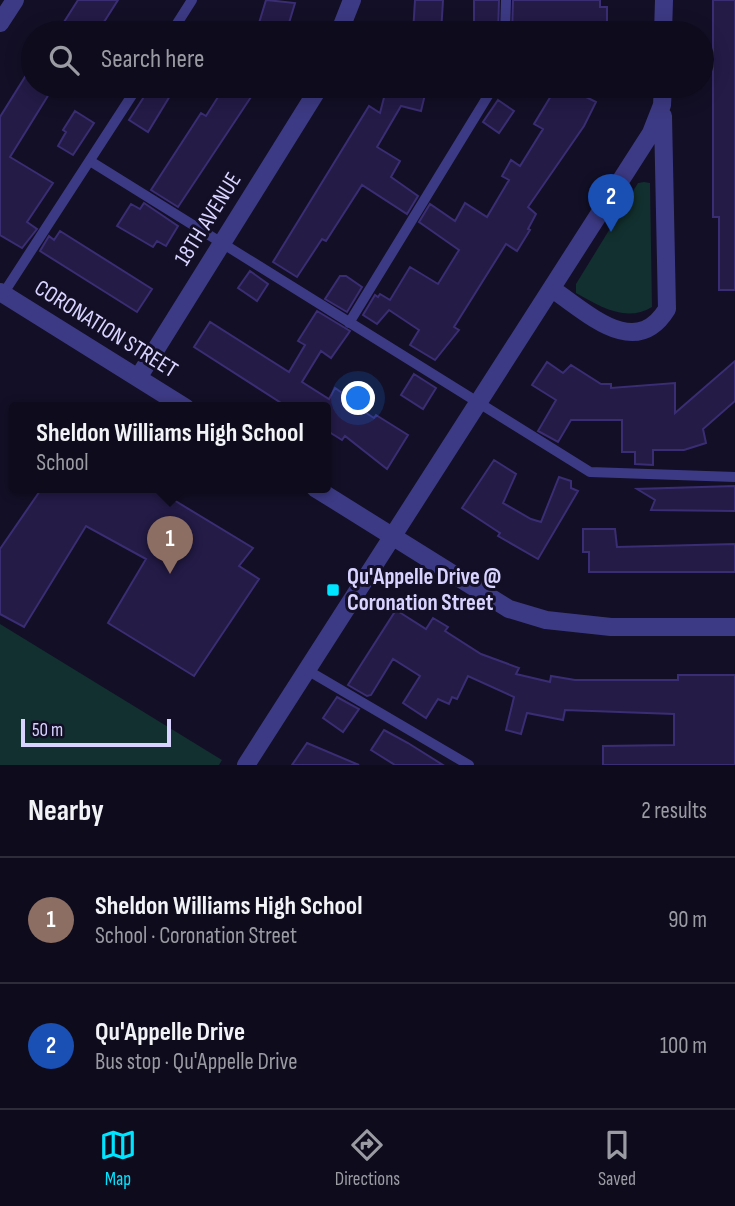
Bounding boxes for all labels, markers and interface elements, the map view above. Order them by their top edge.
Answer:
search box [21,21,714,98]
icon: search [45,41,83,79]
text: Search here [101,44,204,75]
street label: 18TH AVENUE [168,167,248,271]
pin: 2 [588,174,634,232]
street label: CORONATION STREET [29,274,183,384]
your location [341,381,375,415]
popup [9,402,331,493]
text: Sheldon Williams High School [36,418,304,449]
text: School [36,449,89,477]
pin: 1 [147,516,193,574]
place label: Qu'Appelle Drive @ Coronation Street [347,563,501,617]
marker: Qu'Appelle Drive @ Coronation Street [325,582,341,598]
scale bar [21,716,172,748]
text: 50 m [32,719,63,742]
text: Nearby [28,793,104,829]
text: 2 results [641,797,707,825]
text: Sheldon Williams High School [95,891,362,922]
text: 1 [46,906,56,934]
text: 90 m [668,906,707,934]
text: School · Coronation Street [95,922,297,950]
text: Qu'Appelle Drive [95,1017,245,1048]
text: 2 [46,1032,56,1060]
text: 100 m [660,1032,707,1060]
text: Bus stop · Qu'Appelle Drive [95,1048,298,1076]
tab: Map [99,1126,137,1191]
tab: Directions [335,1126,400,1191]
tab: Saved [598,1126,636,1191]

